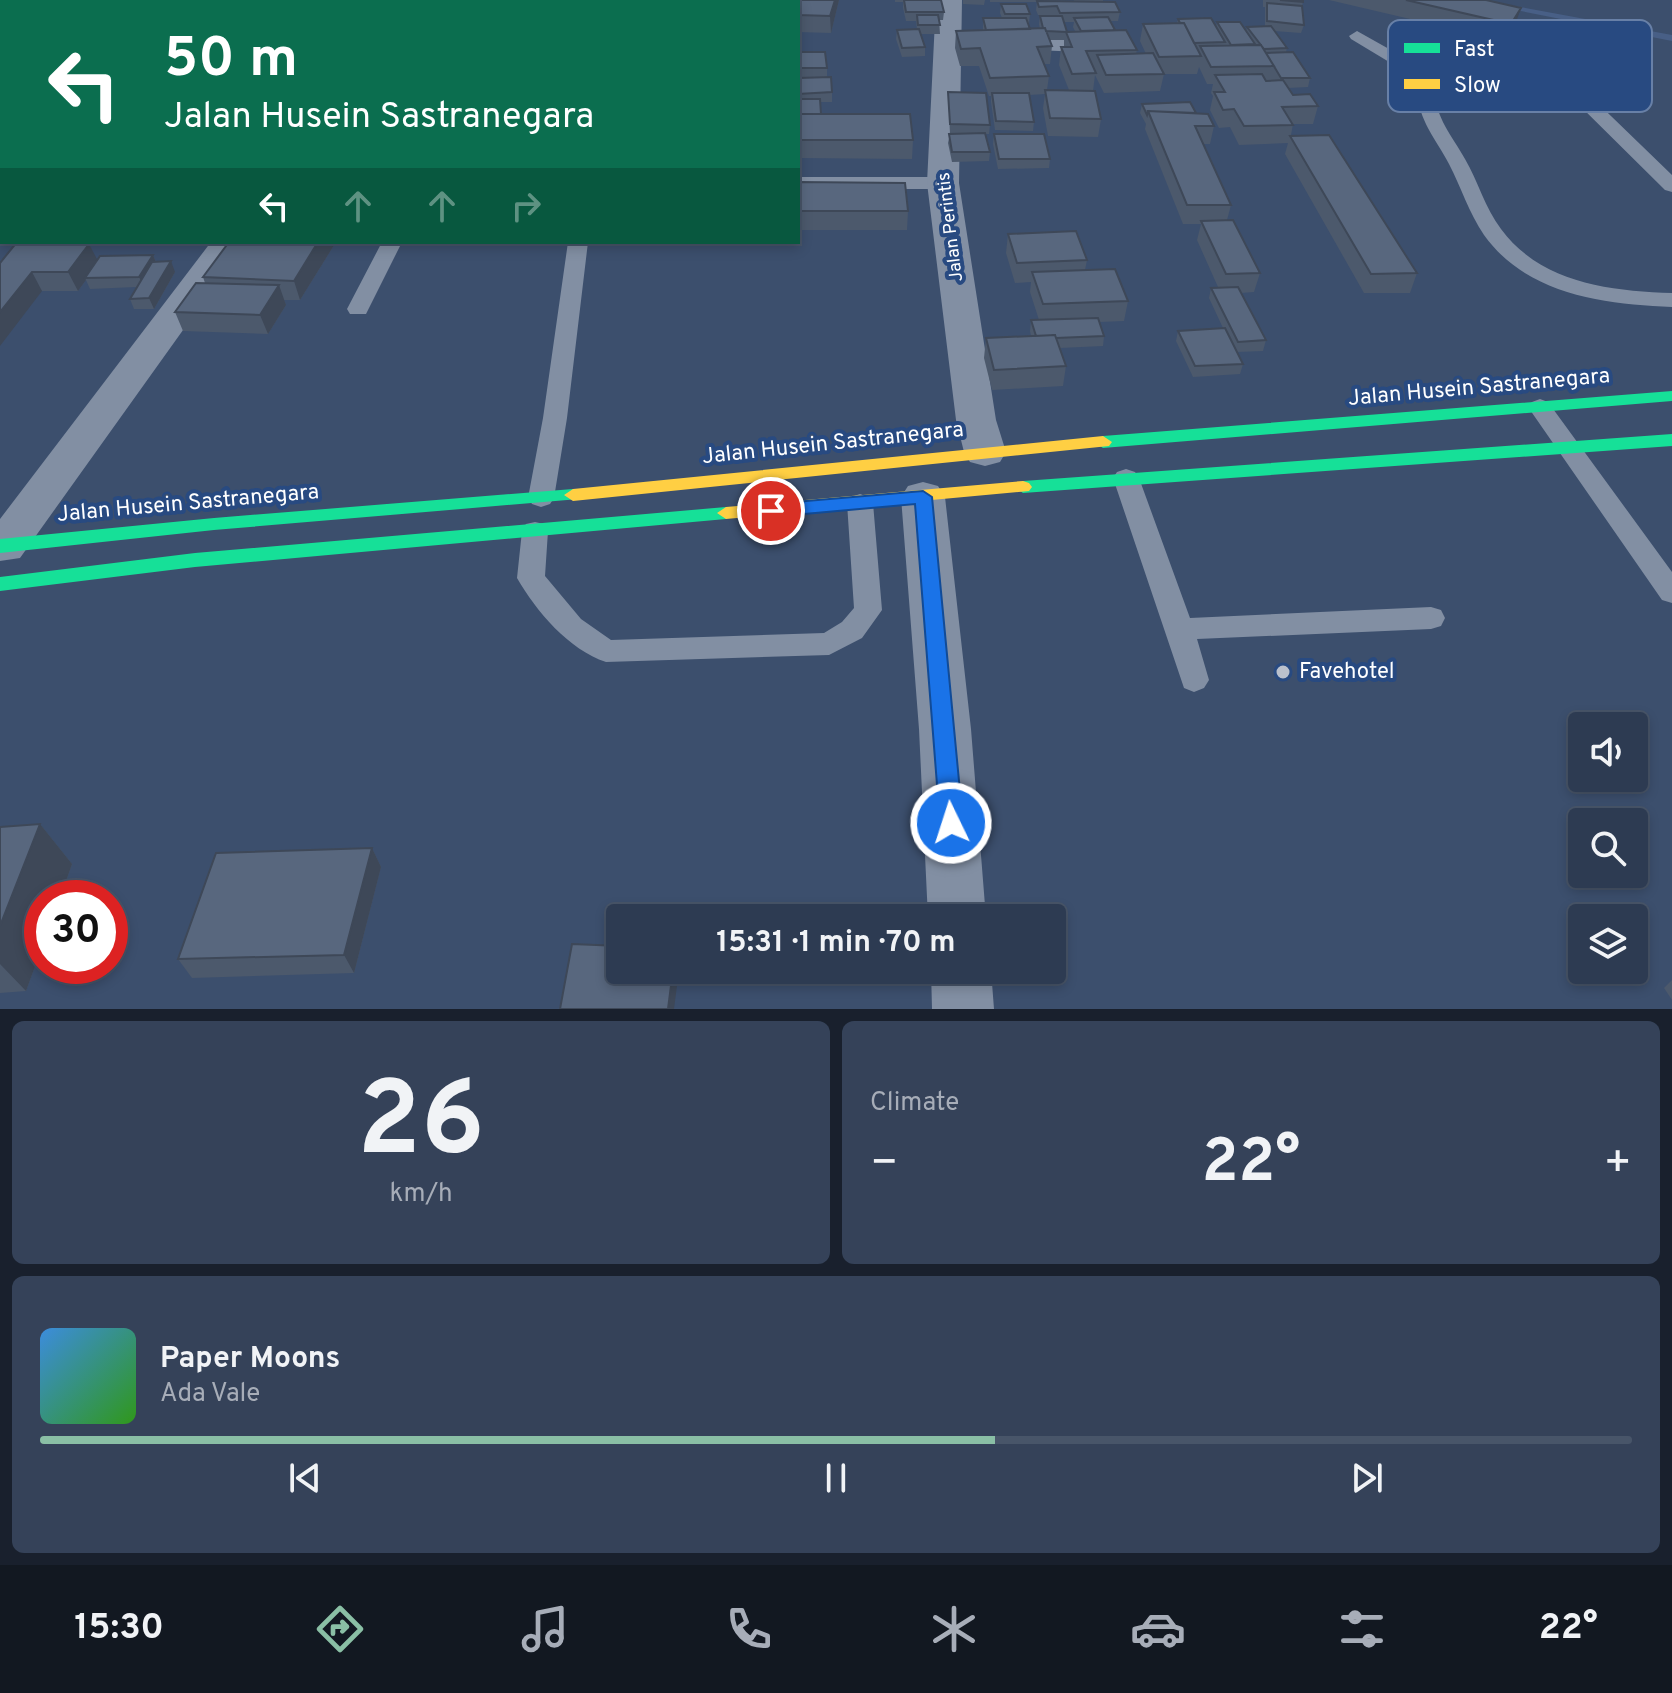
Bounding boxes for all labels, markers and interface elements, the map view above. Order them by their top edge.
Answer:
legend [1388,20,1652,112]
text: 50 m [164,26,298,96]
icon: left [32,32,136,136]
text: Fast [1454,37,1495,64]
text: Slow [1454,73,1501,100]
text: Jalan Husein Sastranegara [164,95,594,141]
street label: Jalan Perintis [933,171,969,283]
icon: left [252,184,296,228]
icon: ahead [336,184,380,228]
icon: ahead [420,184,464,228]
icon: right [504,184,548,228]
street label: Jalan Husein Sastranegara [1347,363,1611,413]
street label: Jalan Husein Sastranegara [701,417,965,471]
pin [737,477,805,545]
street label: Jalan Husein Sastranegara [56,479,320,529]
icon: arrive [749,489,793,533]
place label: Favehotel [1299,659,1395,686]
marker: Favehotel [1274,663,1292,681]
map controls [1568,712,1648,984]
button: sound [1568,712,1648,792]
position arrow [909,781,993,865]
button: search [1568,808,1648,888]
speed limit sign: 30 [24,880,128,984]
button: layers [1568,904,1648,984]
text: 15:31 · 1 min · 70 m [716,925,956,962]
text: 26 [357,1060,485,1192]
text: Climate [870,1087,959,1120]
text: 22° [1202,1127,1300,1203]
text: − [870,1137,898,1193]
text: + [1604,1137,1632,1193]
text: km/h [389,1178,453,1211]
text: Paper Moons [160,1341,340,1378]
text: Ada Vale [160,1378,260,1411]
icon: previous [283,1456,327,1500]
icon: pause [814,1456,858,1500]
icon: next [1345,1456,1389,1500]
icon: directions [312,1601,368,1657]
icon: music [517,1601,573,1657]
icon: phone [721,1601,777,1657]
icon: climate [926,1601,982,1657]
icon: car [1130,1601,1186,1657]
icon: filters [1334,1601,1390,1657]
text: 15:30 [74,1606,164,1652]
text: 22° [1539,1606,1598,1652]

